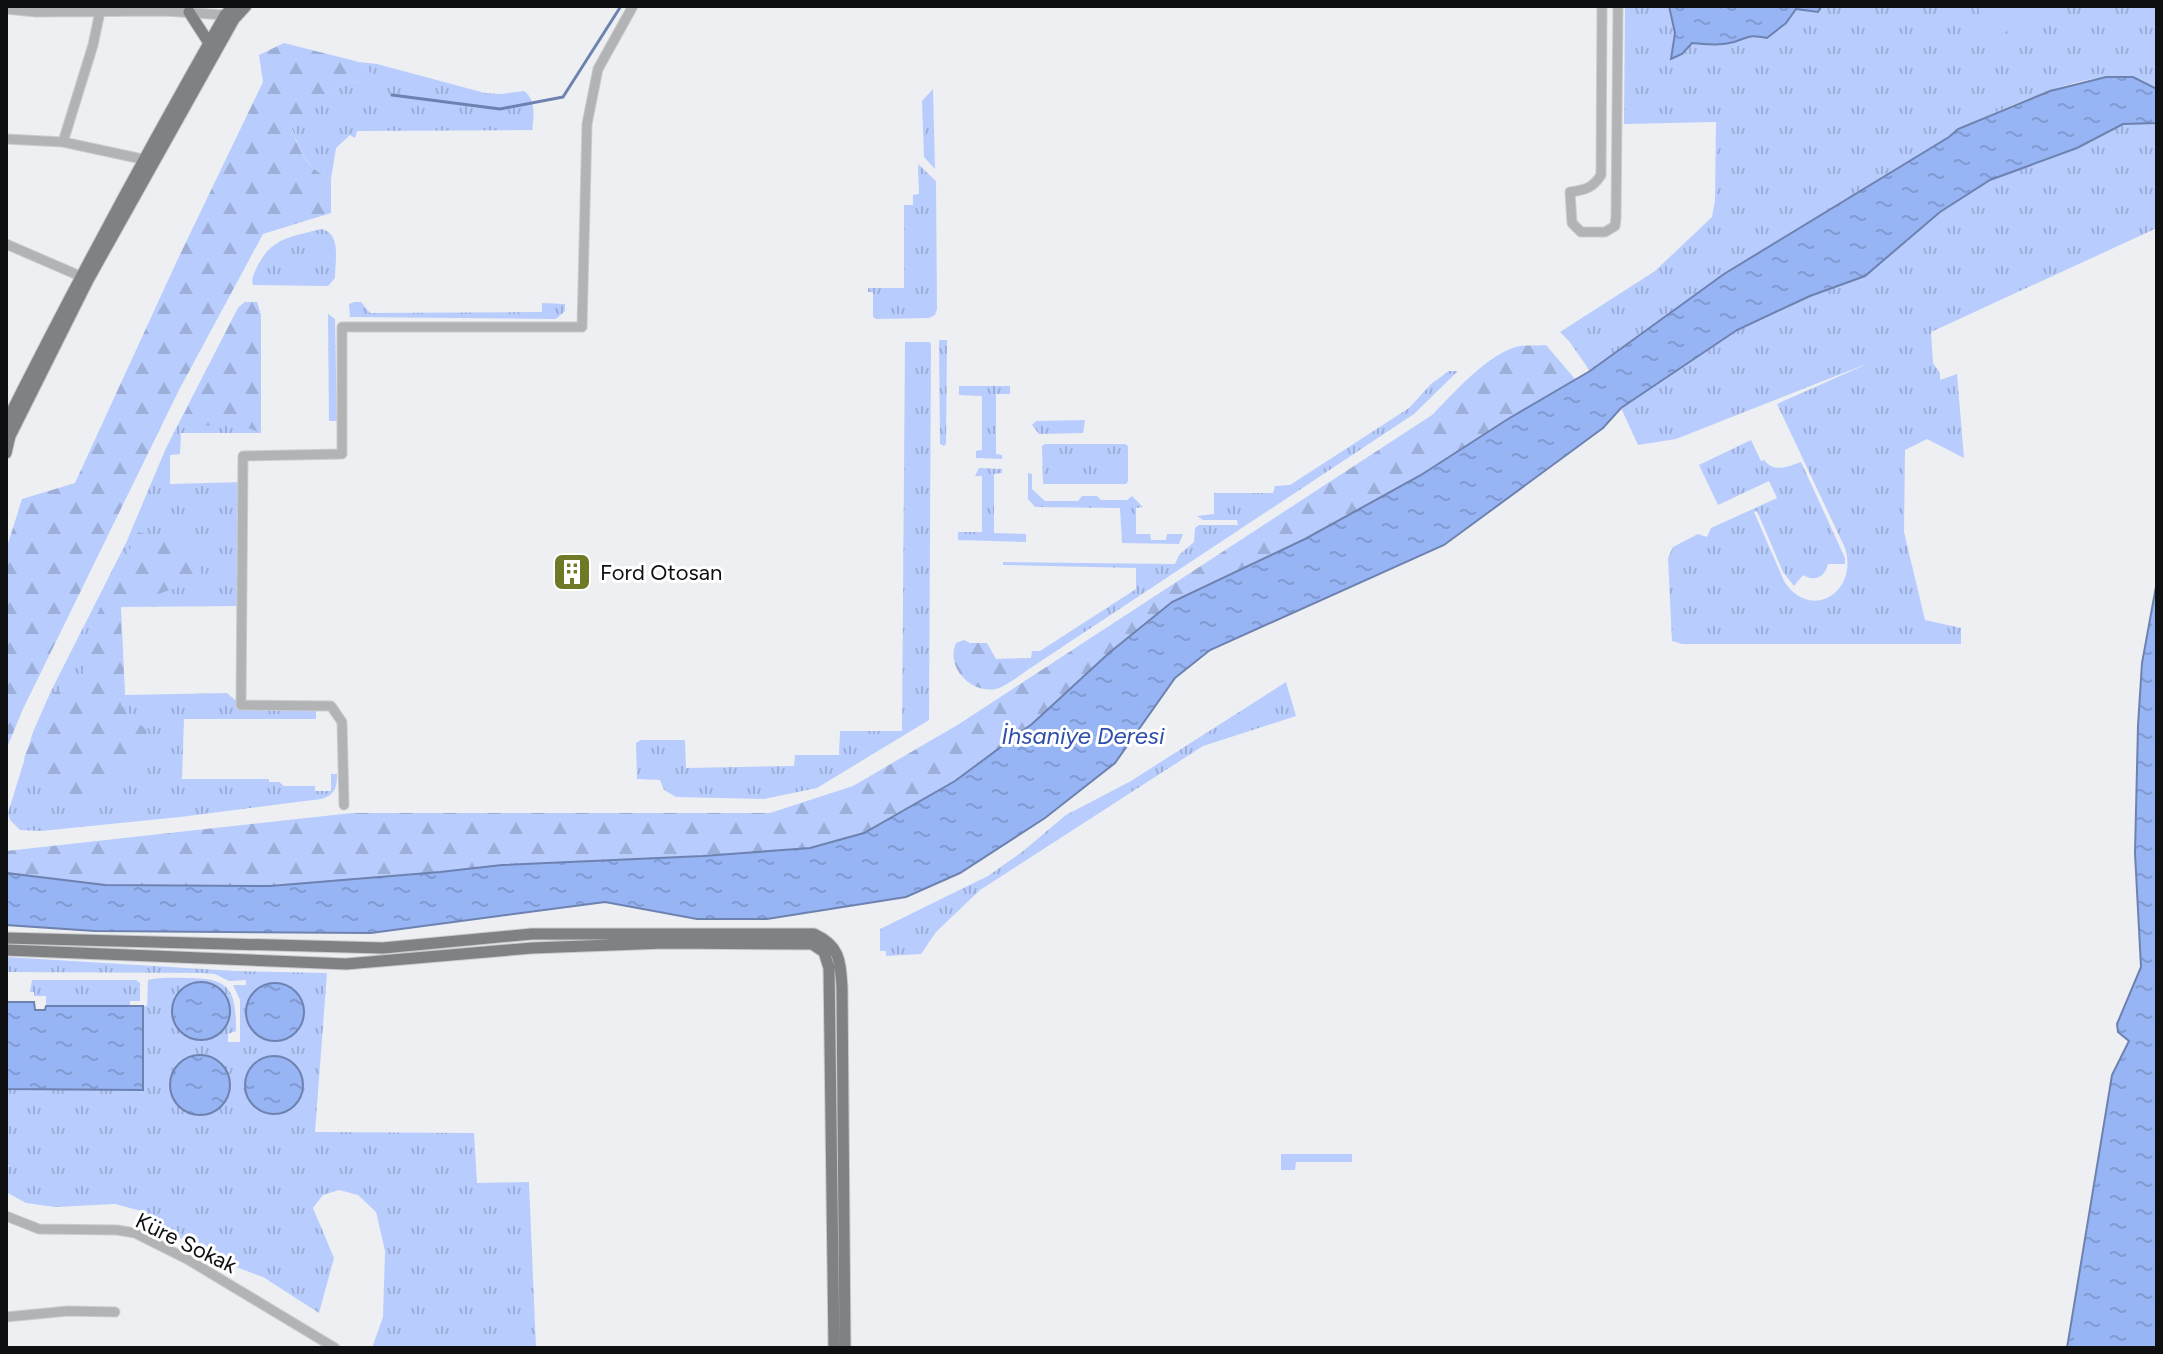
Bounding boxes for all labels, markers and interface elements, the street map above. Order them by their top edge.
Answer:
building icon: Ford Otosan [551,551,593,593]
place label: Ford Otosan [600,559,722,586]
water label: İhsaniye Deresi [1001,721,1165,750]
street label: Küre Sokak [131,1207,241,1279]

